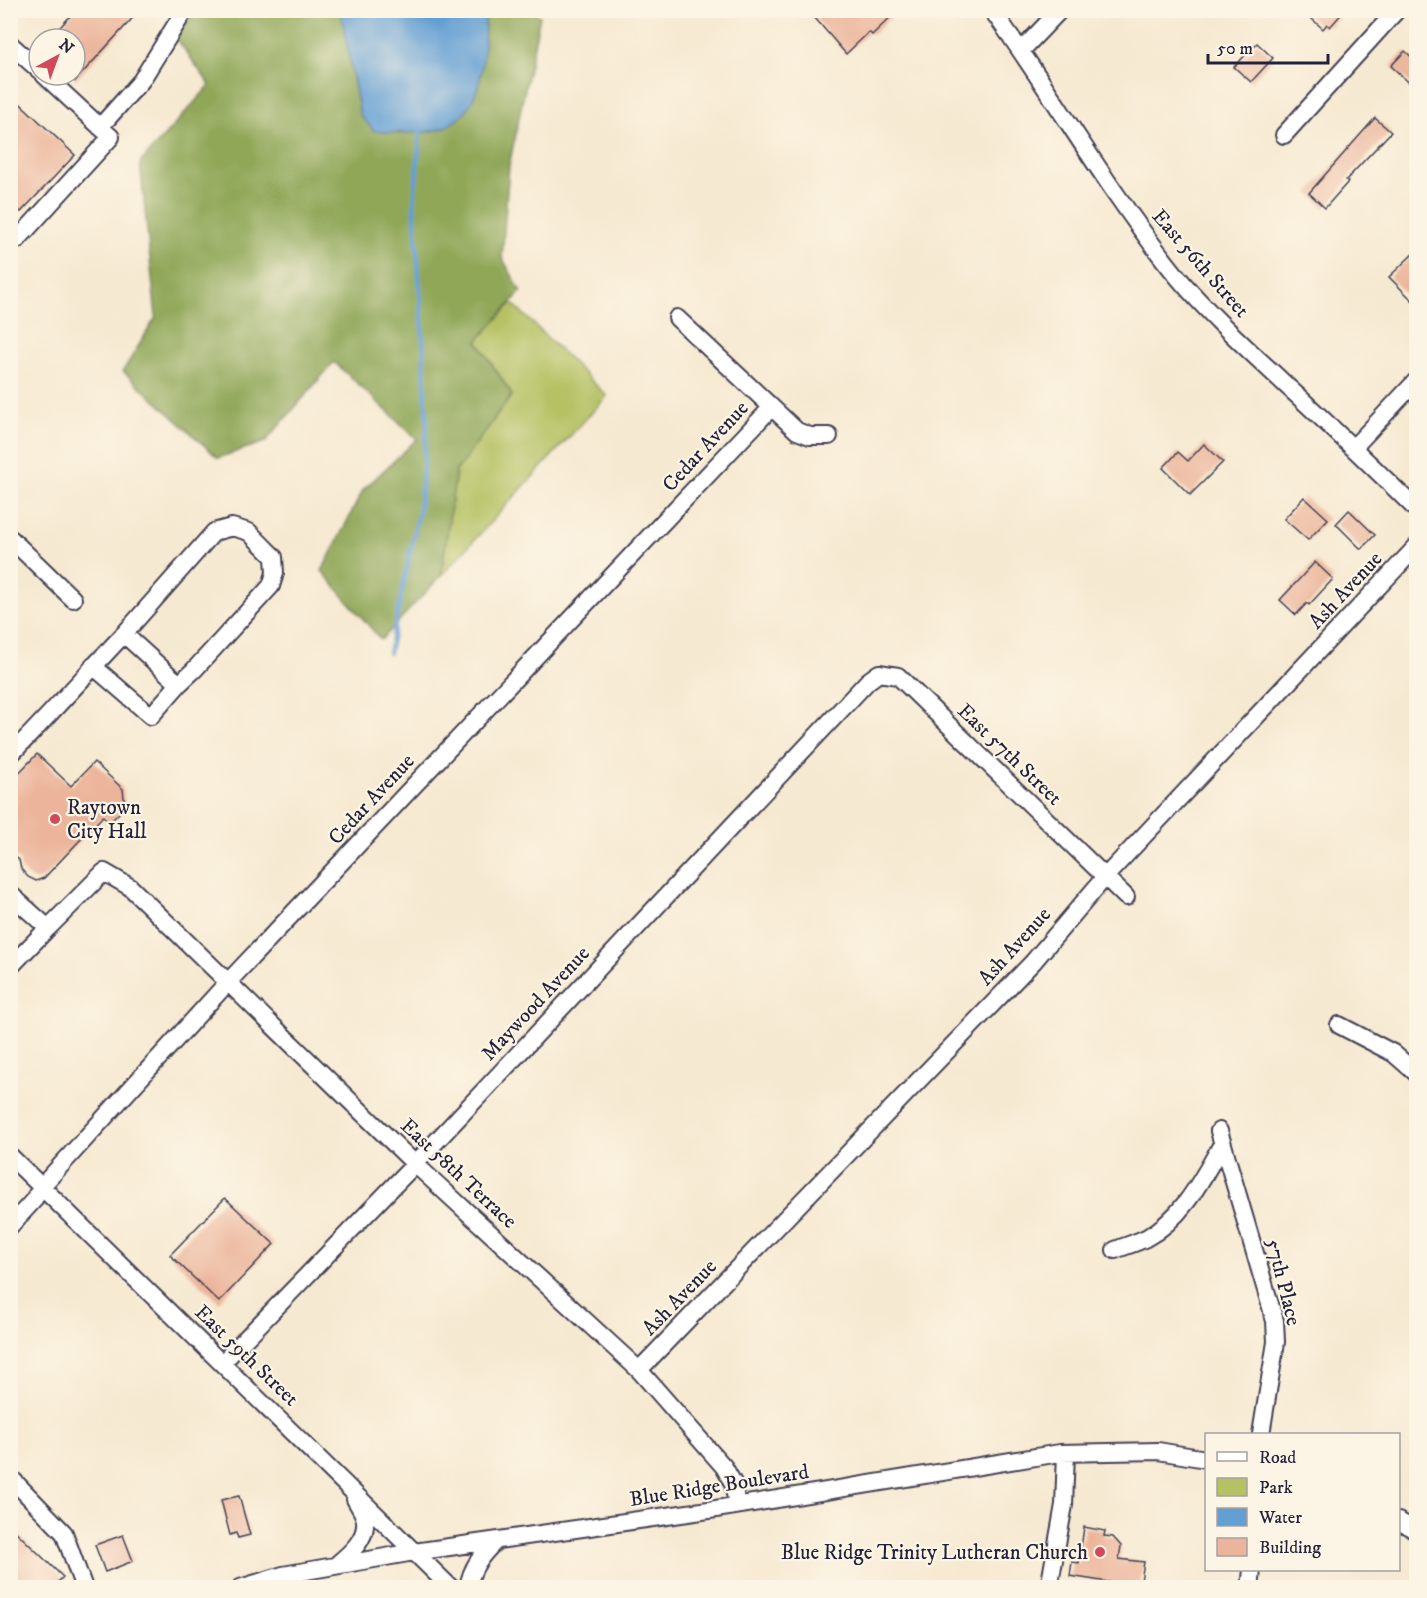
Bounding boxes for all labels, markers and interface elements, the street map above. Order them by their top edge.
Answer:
north arrow [27,27,87,87]
scale bar [1208,27,1328,65]
text: N [55,35,78,58]
text: 50 m [1217,38,1253,60]
street label: East 56th Street [1146,204,1255,323]
street label: Cedar Avenue [657,396,755,498]
street label: Ash Avenue [1303,546,1388,635]
street label: East 57th Street [952,698,1067,811]
street label: Cedar Avenue [323,749,421,851]
place label: Raytown City Hall [67,795,147,845]
marker: Raytown City Hall [48,812,62,826]
street label: Ash Avenue [973,902,1057,991]
street label: Maywood Avenue [476,941,596,1066]
street label: East 58th Terrace [395,1113,522,1235]
street label: 57th Place [1260,1236,1306,1329]
street label: Ash Avenue [637,1254,723,1341]
street label: East 59th Street [189,1300,304,1412]
legend [1205,1433,1400,1571]
text: Road [1259,1447,1296,1469]
street label: Blue Ridge Boulevard [628,1459,811,1513]
text: Park [1259,1477,1293,1499]
text: Water [1258,1507,1302,1529]
text: Building [1259,1537,1321,1559]
place label: Blue Ridge Trinity Lutheran Church [781,1540,1088,1566]
marker: Blue Ridge Trinity Lutheran Church [1093,1545,1107,1559]

